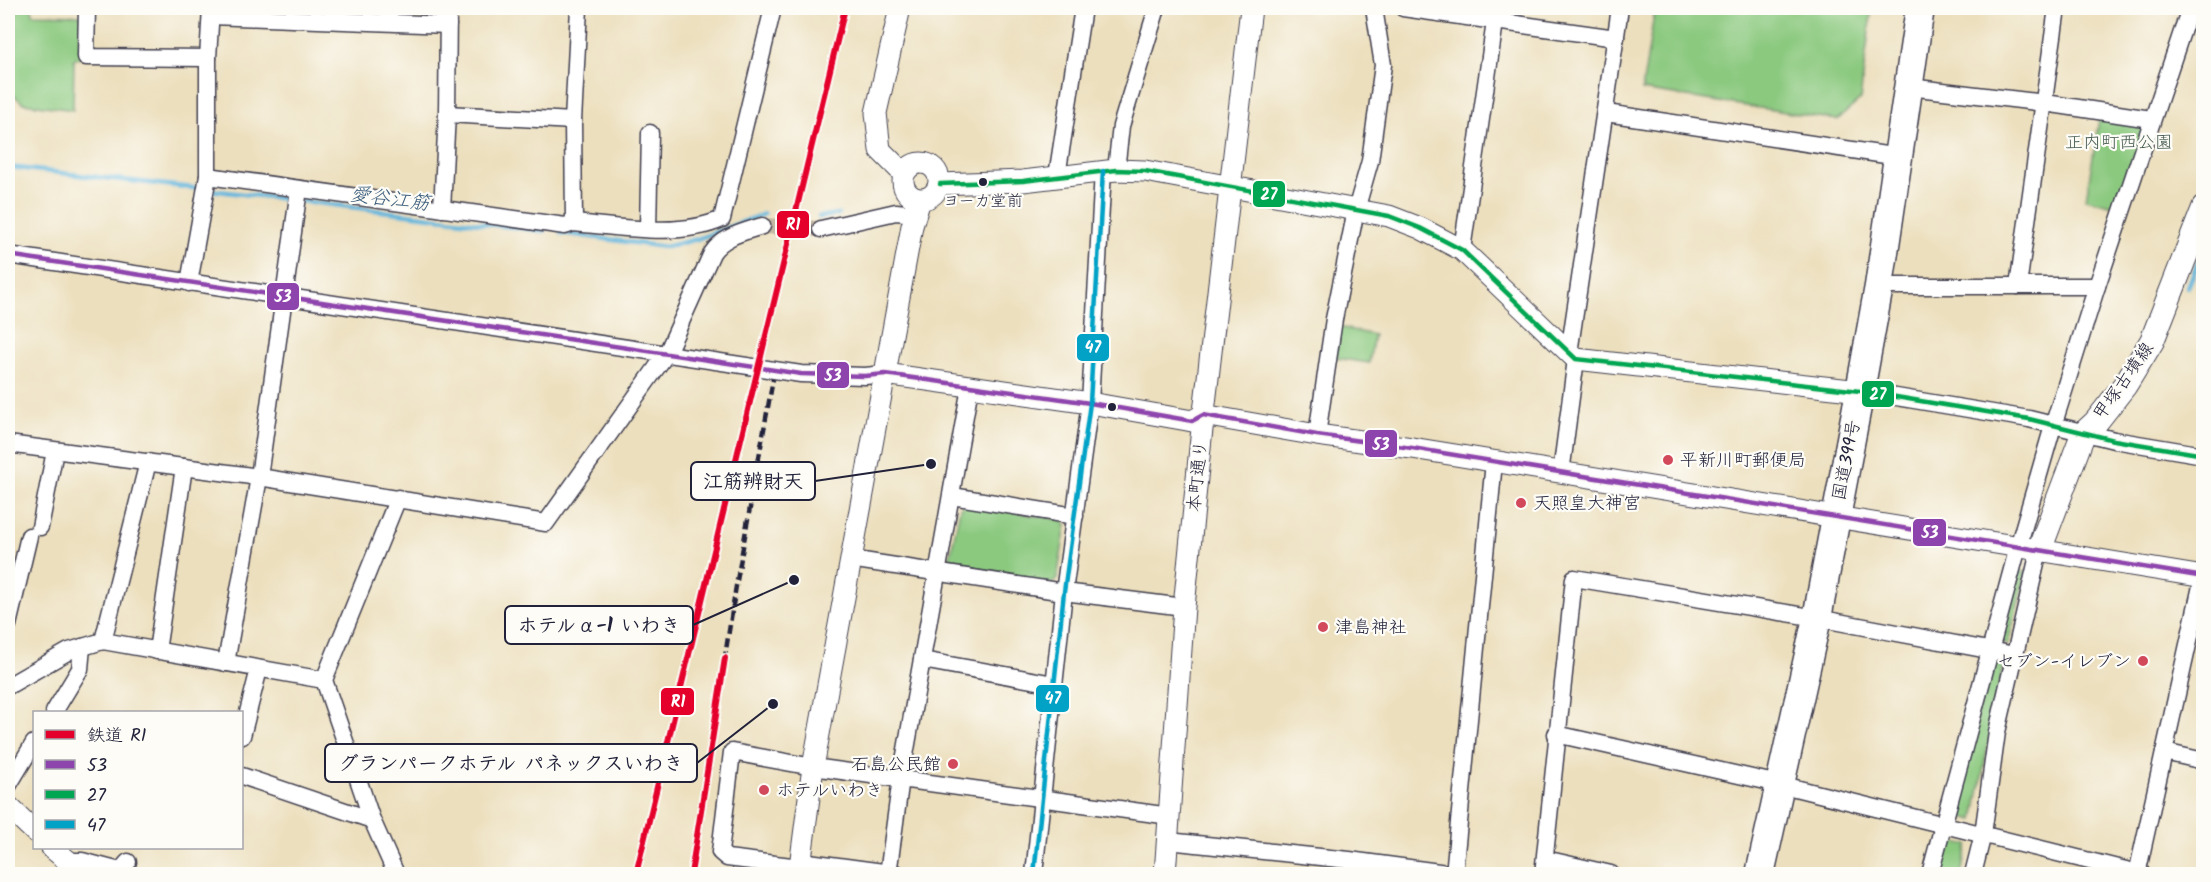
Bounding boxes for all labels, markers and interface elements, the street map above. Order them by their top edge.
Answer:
park label: 正内町西公園 [2065,129,2173,158]
marker: ヨーカ堂前 [977,176,989,188]
water label: 愛谷江筋 [348,179,434,221]
line badge: 27 [1252,180,1286,208]
text: 27 [1261,183,1278,208]
place label: ヨーカ堂前 [943,189,1023,214]
line badge: R1 [776,210,810,239]
text: R1 [786,213,800,238]
line badge: 53 [266,282,300,311]
text: 53 [274,285,292,310]
line badge: 47 [1076,333,1110,362]
text: 47 [1085,336,1102,361]
street label: 甲塚古墳線 [2087,337,2162,427]
line badge: 53 [816,361,850,389]
text: 53 [824,364,842,389]
line badge: 27 [1861,380,1895,408]
text: 27 [1870,383,1887,408]
unlabelled marker [1106,401,1118,413]
street label: 国道399号 [1825,417,1870,503]
line badge: 53 [1364,429,1398,458]
text: 53 [1372,433,1390,458]
street label: 本町通り [1180,439,1217,513]
place label: 平新川町郵便局 [1680,447,1806,476]
marker: 平新川町郵便局 [1661,453,1675,467]
callout: 江筋辨財天 [691,462,815,500]
text: 江筋辨財天 [703,467,803,499]
place label: 天照皇大神宮 [1533,490,1641,519]
marker: 天照皇大神宮 [1514,496,1528,510]
line badge: 53 [1912,518,1947,547]
text: 53 [1921,521,1939,546]
callout: ホテルα-1 いわき [505,606,693,644]
text: ホテルα-1 いわき [517,611,681,643]
place label: 津島神社 [1335,614,1407,643]
marker: 津島神社 [1316,620,1330,634]
place label: セブン-イレブン [1997,648,2131,677]
marker: セブン-イレブン [2136,654,2150,668]
line badge: 47 [1035,684,1070,713]
line badge: R1 [660,687,695,716]
text: 47 [1045,687,1062,712]
text: R1 [671,690,685,715]
legend [33,711,243,849]
text: 鉄道 R1 [87,722,146,751]
callout: グランパークホテル パネックスいわき [325,744,697,782]
text: グランパークホテル パネックスいわき [339,749,683,781]
place label: 石島公民館 [851,751,941,780]
text: 53 [87,752,107,781]
marker: 石島公民館 [946,757,960,771]
place label: ホテルいわき [776,777,883,806]
text: 27 [87,782,106,811]
marker: ホテルいわき [757,783,771,797]
text: 47 [87,812,106,841]

